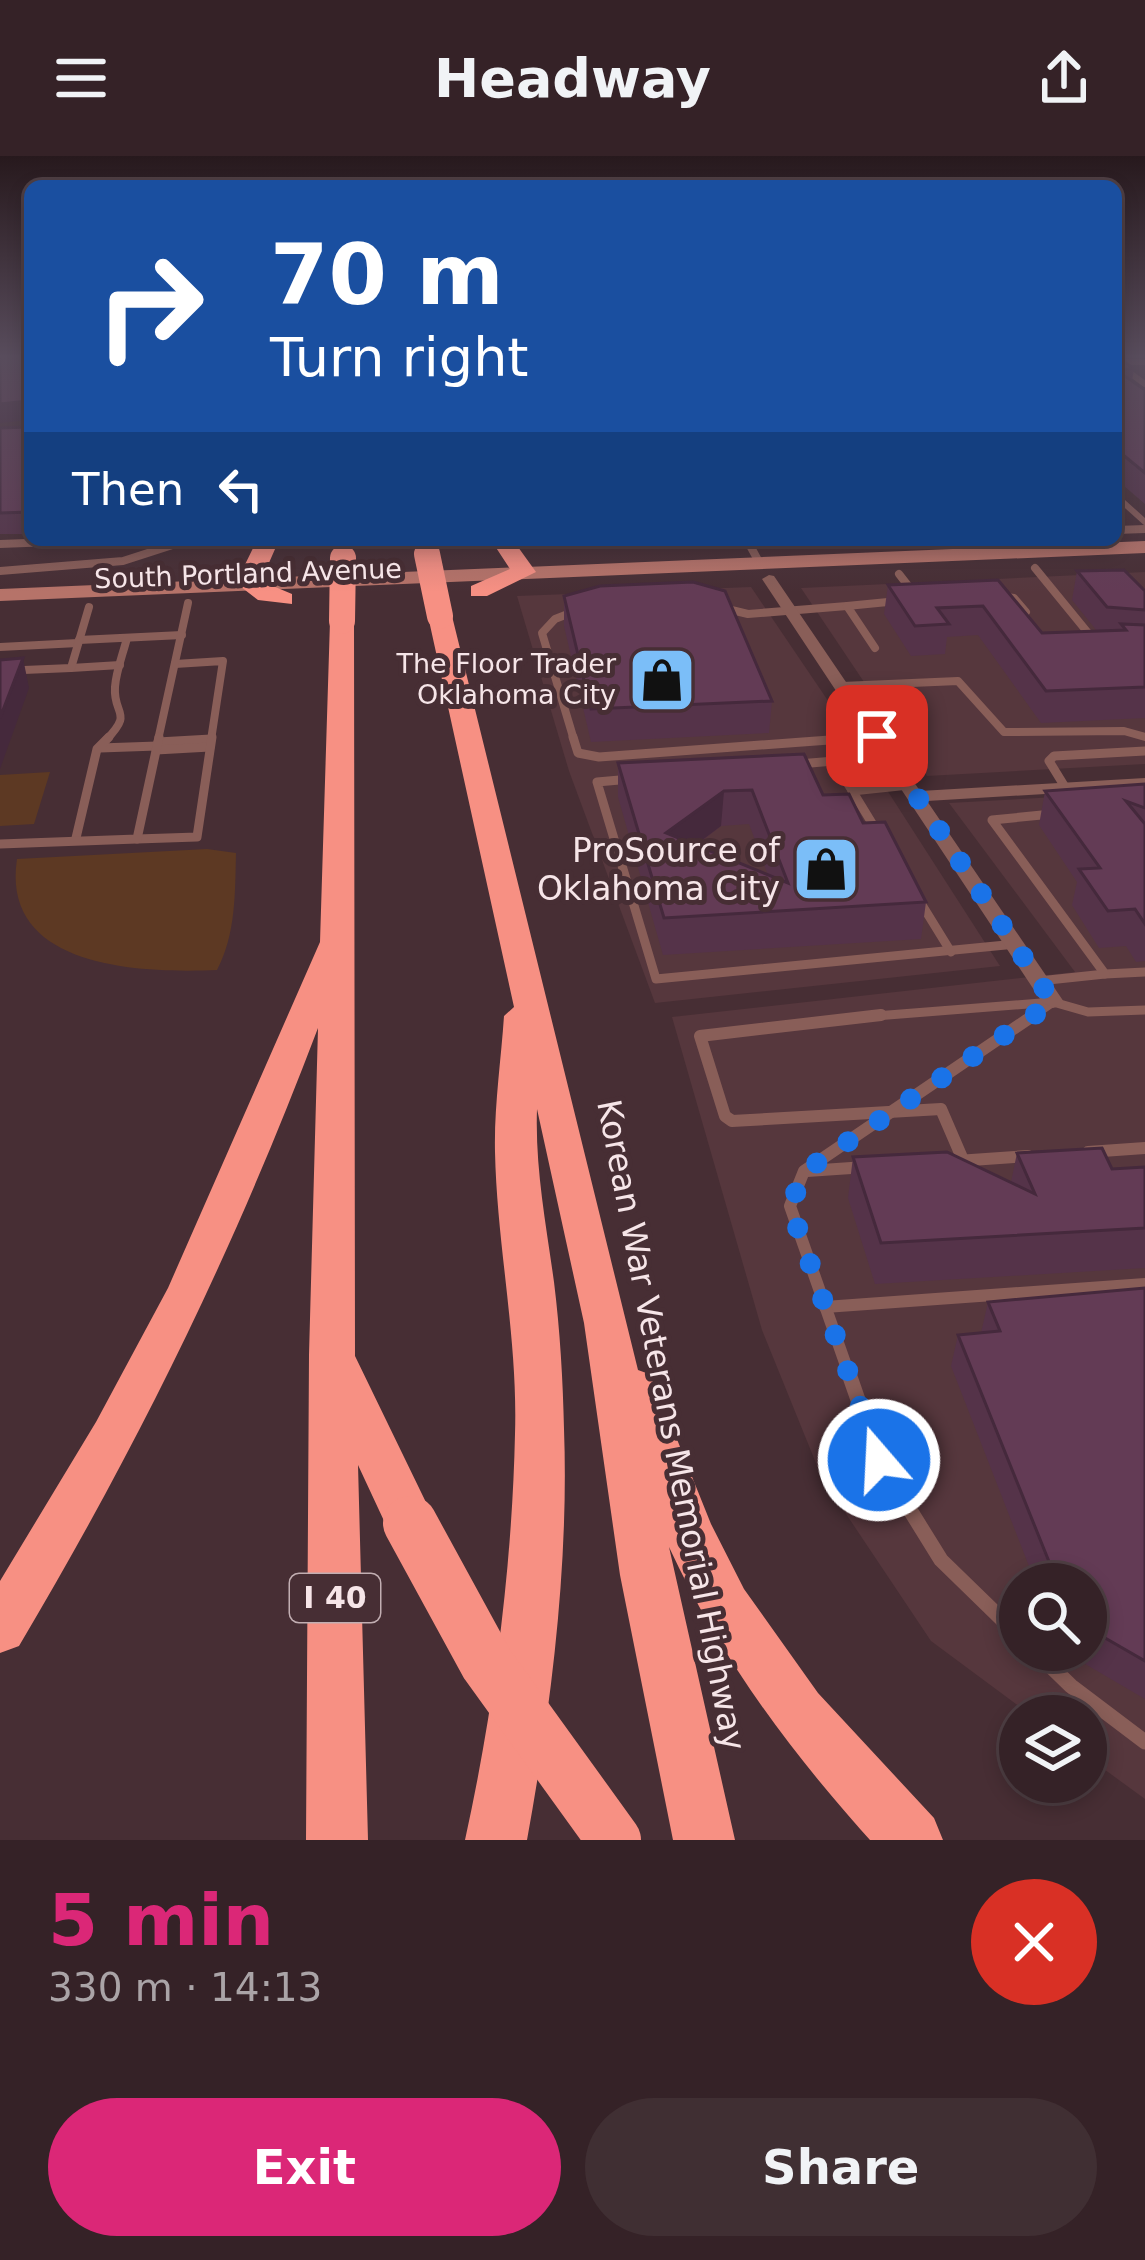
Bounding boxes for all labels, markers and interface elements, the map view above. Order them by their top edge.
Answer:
icon: menu [48,45,114,111]
icon: share [1031,45,1097,111]
text: Headway [434,47,711,110]
text: 70 m [270,226,504,324]
icon: right [72,228,228,384]
text: Turn right [270,326,529,389]
icon: left [208,456,274,522]
text: Then [72,463,184,516]
street label: South Portland Avenue [94,553,402,594]
shop icon: The Floor Trader Oklahoma City [627,645,697,715]
place label: The Floor Trader Oklahoma City [395,648,617,710]
pin [826,685,928,787]
icon: arrive [844,703,910,769]
place label: ProSource of Oklahoma City [537,831,781,908]
shop icon: ProSource of Oklahoma City [791,834,861,904]
street label: Korean War Veterans Memorial Highway [589,1096,754,1754]
position arrow [816,1397,942,1523]
map controls [999,1563,1107,1803]
button: search [999,1563,1107,1671]
road number: I 40 [290,1574,380,1622]
button: layers [999,1695,1107,1803]
text: 5 min [48,1878,274,1962]
button: close [971,1879,1097,2005]
text: 330 m · 14:13 [48,1965,322,2010]
button: Exit [48,2098,561,2236]
button: Share [585,2098,1097,2236]

